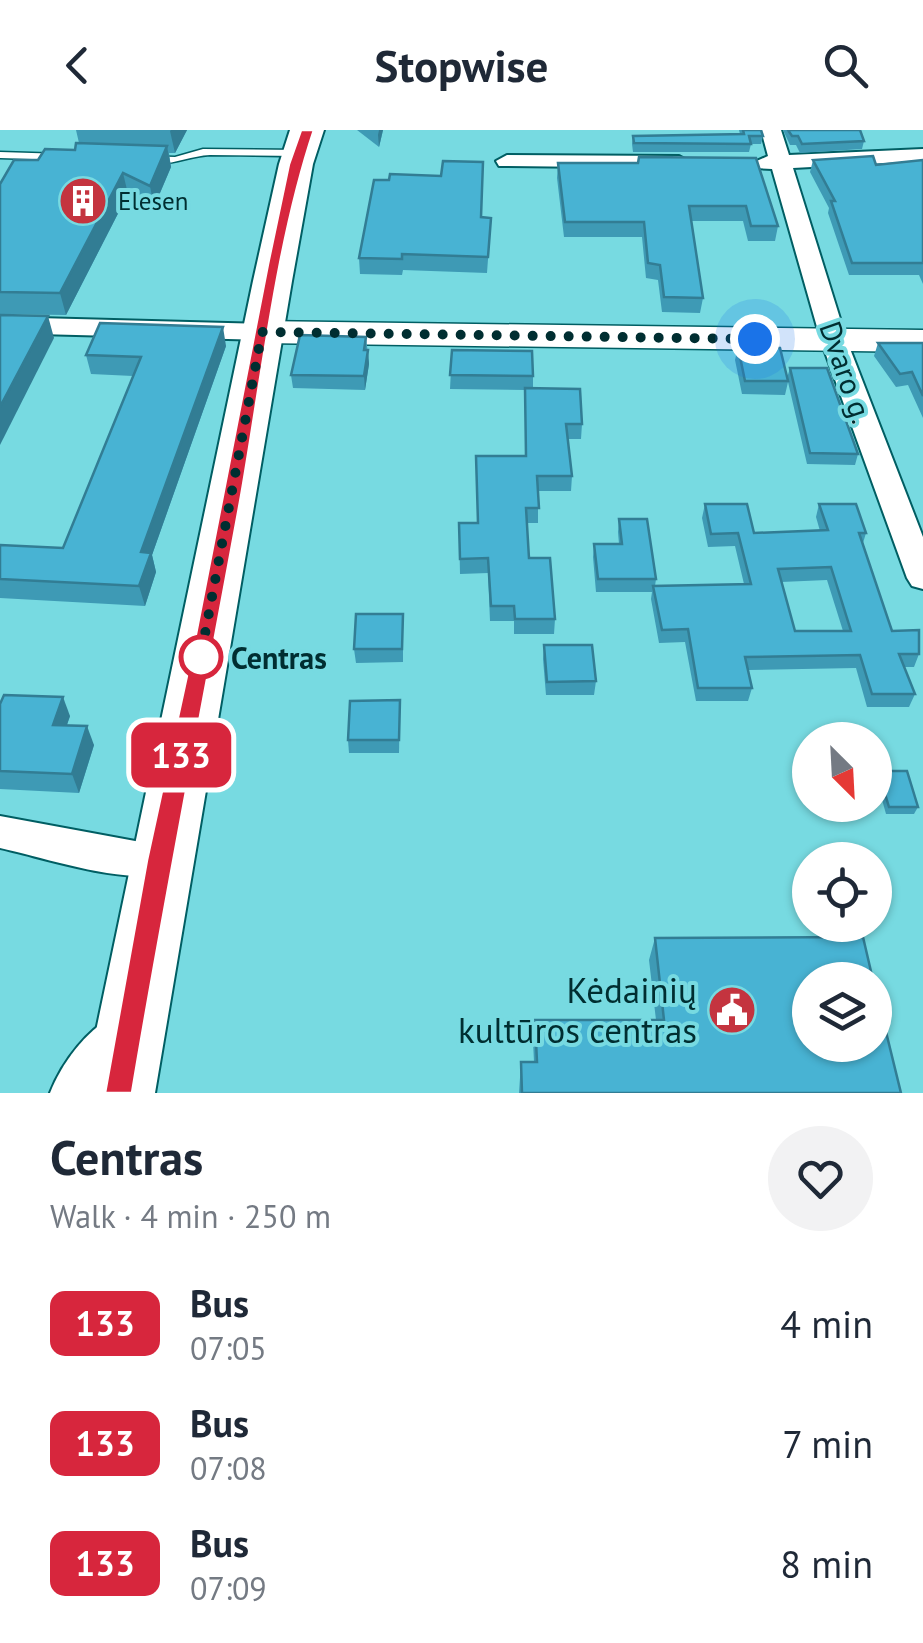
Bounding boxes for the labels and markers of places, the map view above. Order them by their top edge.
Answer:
building icon: Elesen [57,175,109,227]
place label: Elesen [118,185,188,217]
marker: Centras [180,636,222,678]
place label: Centras [231,638,327,677]
place label: Kėdainių kultūros centras [458,967,697,1053]
public building icon: Kėdainių kultūros centras [706,984,758,1036]

